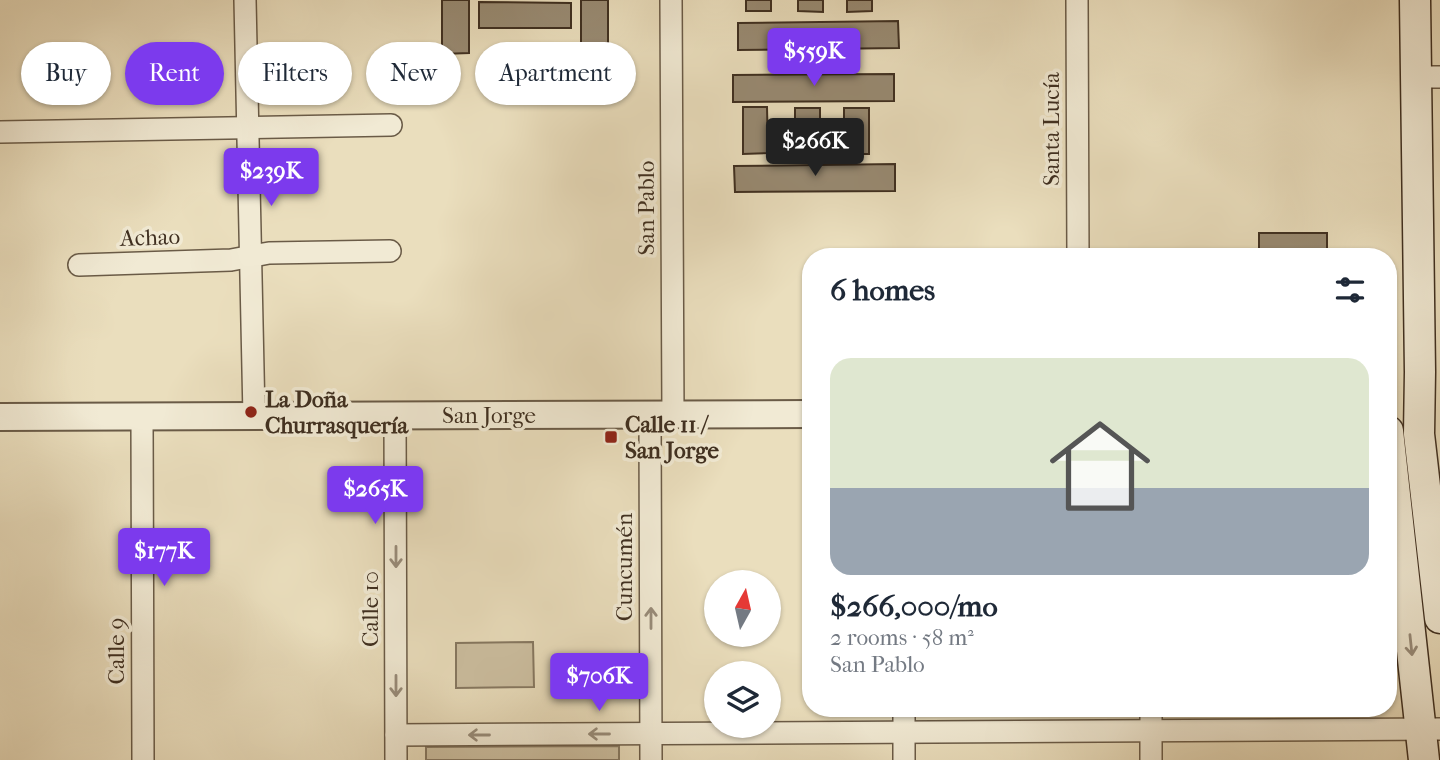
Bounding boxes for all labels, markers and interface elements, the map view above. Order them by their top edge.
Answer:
pin: $559K [765,28,863,88]
text: $559K [783,37,845,64]
chip: Buy [21,42,111,105]
chip: Rent [125,42,224,105]
chip: Filters [238,42,352,105]
chip: New [366,42,461,105]
chip: Apartment [475,42,636,105]
street label: Santa Lucía [1038,72,1065,186]
pin: $266K [766,118,864,178]
text: $266K [782,127,848,154]
pin: $239K [222,148,320,208]
text: $239K [240,157,302,184]
street label: San Pablo [633,161,660,255]
street label: Achao [118,223,181,252]
icon: filters [1331,271,1369,309]
text: 6 homes [830,273,935,308]
place label: La Doña Churrasquería [265,386,410,439]
street label: San Jorge [442,402,536,429]
icon: home [1037,403,1163,529]
marker: La Doña Churrasquería [243,404,259,420]
place label: Calle 11 / San Jorge [625,411,719,464]
marker: Calle 11 / San Jorge [603,429,619,445]
pin: $265K [326,466,424,526]
text: $265K [343,475,407,502]
street label: Cuncumén [611,512,638,621]
pin: $177K [115,528,213,588]
text: $177K [134,537,194,564]
one-way arrow [389,546,403,569]
north arrow [704,570,780,648]
map controls [704,570,781,738]
street label: Calle 10 [357,571,384,647]
text: $266,000/mo [830,589,998,624]
one-way arrow [644,607,658,630]
street label: Calle 9 [103,617,130,685]
text: 2 rooms · 58 m² [830,624,974,651]
one-way arrow [1405,633,1418,656]
text: San Pablo [830,651,925,678]
pin: $706K [550,654,648,713]
button: layers [704,661,781,738]
text: $706K [566,662,632,689]
one-way arrow [389,674,403,697]
one-way arrow [588,727,611,741]
one-way arrow [468,728,491,742]

